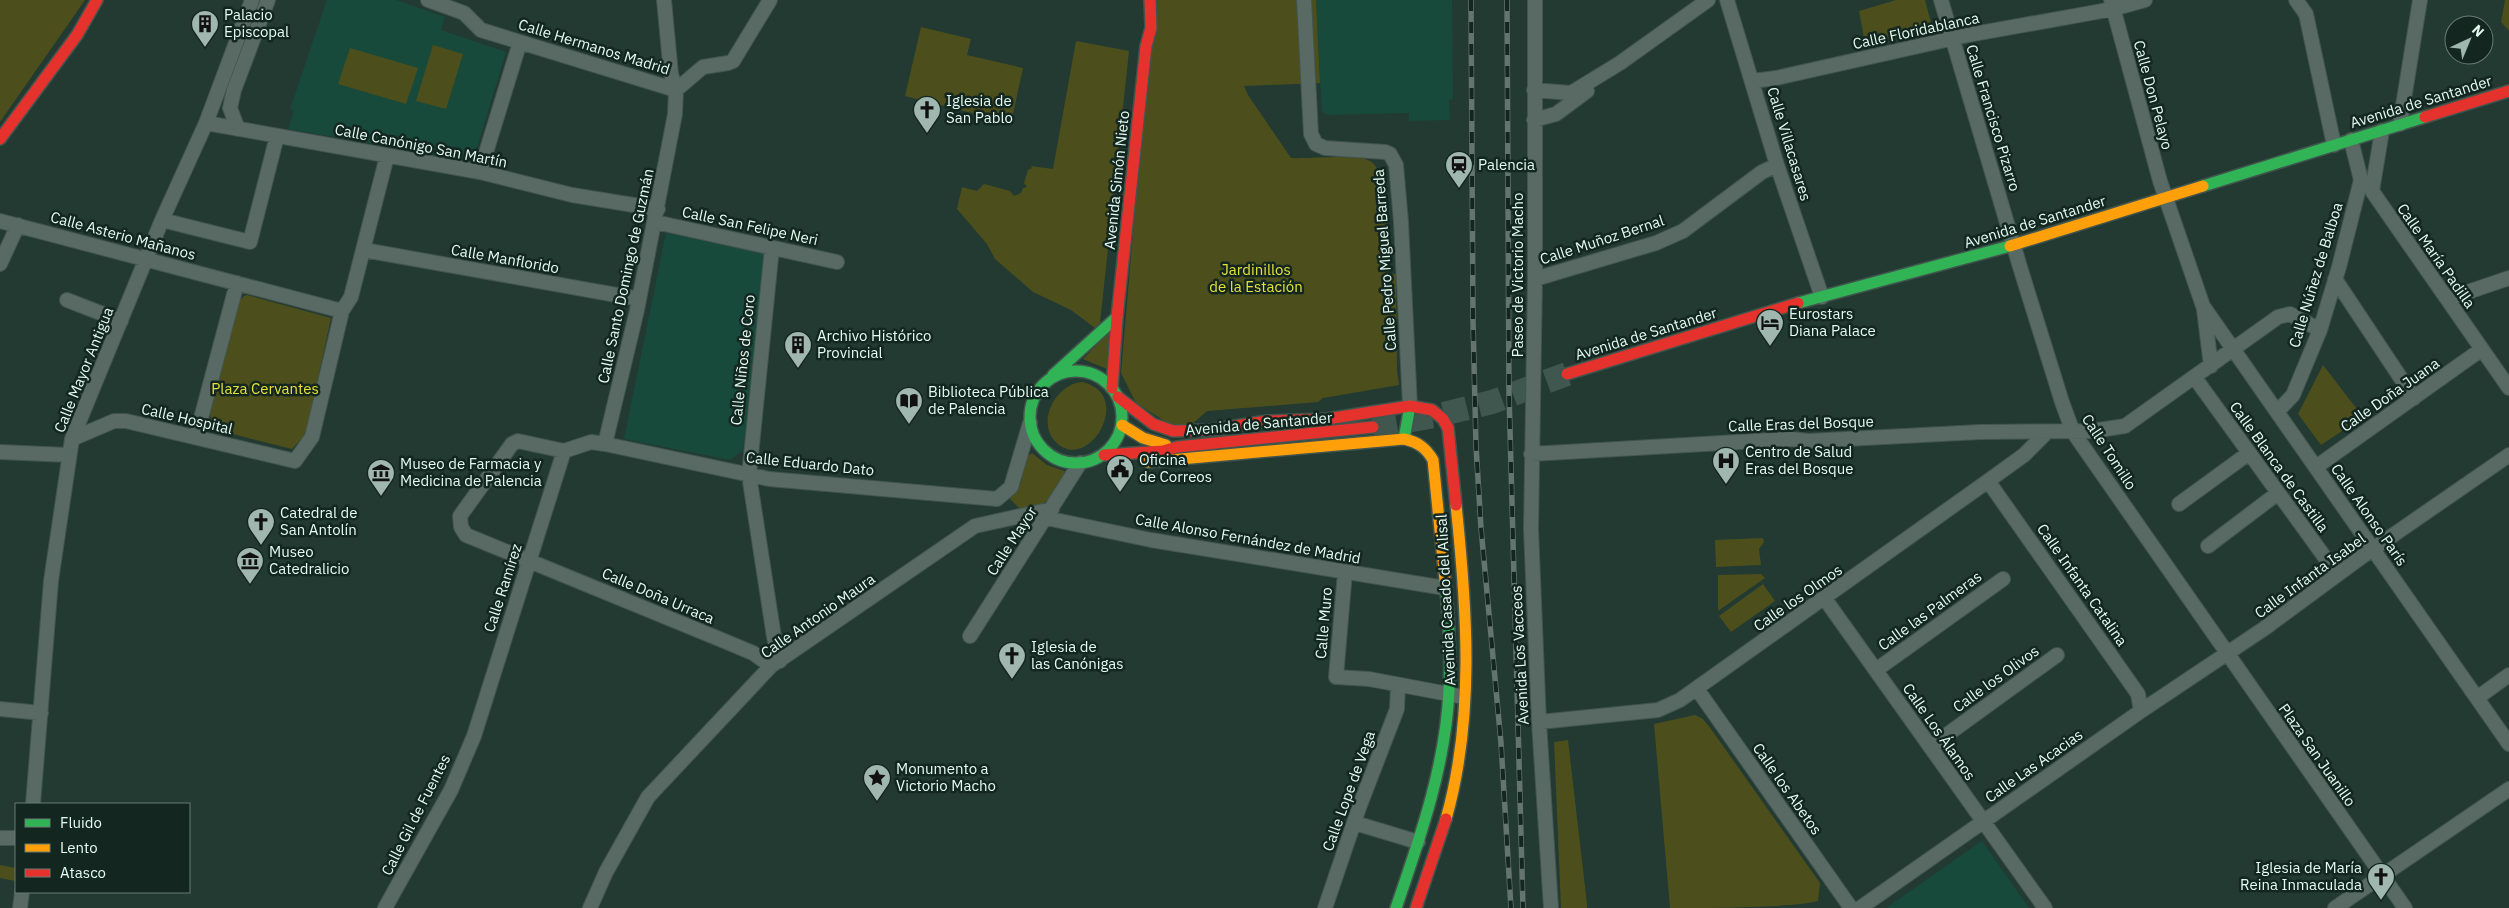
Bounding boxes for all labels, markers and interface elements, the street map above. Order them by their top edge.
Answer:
place label: Palacio Episcopal [224,5,289,41]
street label: Calle Floridablanca [1851,8,1981,53]
building icon: Palacio Episcopal [190,9,220,48]
street label: Calle Hermanos Madrid [516,14,672,79]
north arrow [2444,15,2494,65]
text: N [2468,21,2488,41]
street label: Calle Don Pelayo [2130,38,2177,152]
street label: Calle Francisco Pizarro [1962,42,2025,193]
street label: Avenida de Santander [2348,71,2495,132]
street label: Calle Villacasares [1763,85,1816,203]
place label: Iglesia de San Pablo [946,91,1013,127]
church icon: Iglesia de San Pablo [912,95,942,134]
street label: Avenida Simón Nieto [1100,110,1133,250]
street label: Calle Canónigo San Martín [333,119,509,172]
station icon: Palencia [1444,150,1474,189]
place label: Palencia [1478,155,1535,174]
street label: Calle Santo Domingo de Guzmán [593,167,658,385]
street label: Calle Pedro Miguel Barreda [1369,169,1400,352]
street label: Avenida de Santander [1962,191,2109,252]
street label: Paseo de Victorio Macho [1508,193,1527,357]
street label: Calle Núñez de Balboa [2284,200,2347,350]
street label: Calle María Padilla [2393,200,2480,312]
street label: Calle San Felipe Neri [680,202,820,249]
street label: Calle Asterio Mañanos [48,207,198,264]
street label: Calle Muñoz Bernal [1537,210,1666,269]
street label: Calle Manflorido [449,240,561,277]
park label: Jardinillos de la Estación [1209,260,1303,296]
street label: Calle Niños de Coro [726,294,759,426]
street label: Avenida de Santander [1573,303,1720,364]
street label: Calle Mayor Antigua [50,304,117,435]
place label: Eurostars Diana Palace [1789,304,1876,340]
hotel icon: Eurostars Diana Palace [1755,308,1785,347]
place label: Archivo Histórico Provincial [817,326,931,362]
building icon: Archivo Histórico Provincial [783,330,813,369]
street label: Calle Doña Juana [2337,353,2443,436]
park label: Plaza Cervantes [211,379,319,398]
place label: Biblioteca Pública de Palencia [928,382,1049,418]
library icon: Biblioteca Pública de Palencia [894,386,924,425]
street label: Calle Blanca de Castilla [2226,398,2333,536]
street label: Calle Hospital [140,399,235,438]
street label: Avenida de Santander [1185,408,1334,439]
street label: Calle Tomillo [2078,410,2141,493]
street label: Calle Eras del Bosque [1728,411,1874,436]
place label: Centro de Salud Eras del Bosque [1745,442,1854,478]
hospital icon: Centro de Salud Eras del Bosque [1711,446,1741,485]
street label: Calle Eduardo Dato [745,447,875,480]
place label: Oficina de Correos [1139,450,1212,486]
place label: Museo de Farmacia y Medicina de Palencia [400,454,542,490]
public building icon: Oficina de Correos [1105,454,1135,493]
museum icon: Museo de Farmacia y Medicina de Palencia [366,458,396,497]
street label: Calle Alonso París [2327,460,2412,570]
street label: Calle Mayor [982,502,1041,579]
place label: Catedral de San Antolín [280,503,357,539]
church icon: Catedral de San Antolín [246,507,276,546]
street label: Calle Alonso Fernández de Madrid [1134,509,1362,568]
street label: Avenida Casado del Alisal [1432,514,1459,686]
street label: Calle Infanta Catalina [2033,520,2132,649]
street label: Calle Infanta Isabel [2251,529,2369,622]
street label: Calle Ramírez [479,541,526,635]
place label: Museo Catedralicio [269,542,349,578]
museum icon: Museo Catedralicio [235,546,265,585]
street label: Calle los Olmos [1750,560,1846,635]
street label: Calle Doña Urraca [599,563,717,628]
street label: Calle las Palmeras [1874,567,1985,655]
street label: Calle Antonio Maura [757,569,879,662]
street label: Avenida Los Vacceos [1506,585,1533,725]
street label: Calle Muro [1311,586,1336,660]
place label: Iglesia de las Canónigas [1031,637,1124,673]
church icon: Iglesia de las Canónigas [997,641,1027,680]
street label: Calle los Olivos [1949,641,2043,716]
street label: Calle Los Álamos [1899,679,1980,784]
street label: Plaza San Juanillo [2275,700,2360,810]
street label: Calle Las Acacias [1981,725,2086,806]
street label: Calle Lope de Vega [1318,728,1379,854]
street label: Calle los Abetos [1749,739,1826,838]
street label: Calle Gil de Fuentes [377,751,454,879]
place label: Monumento a Victorio Macho [896,759,996,795]
place icon: Monumento a Victorio Macho [862,763,892,802]
legend [15,803,190,893]
text: Fluido [60,813,102,832]
text: Lento [60,838,98,857]
place label: Iglesia de María Reina Inmaculada [2240,858,2362,894]
church icon: Iglesia de María Reina Inmaculada [2366,862,2396,901]
text: Atasco [60,863,106,882]

